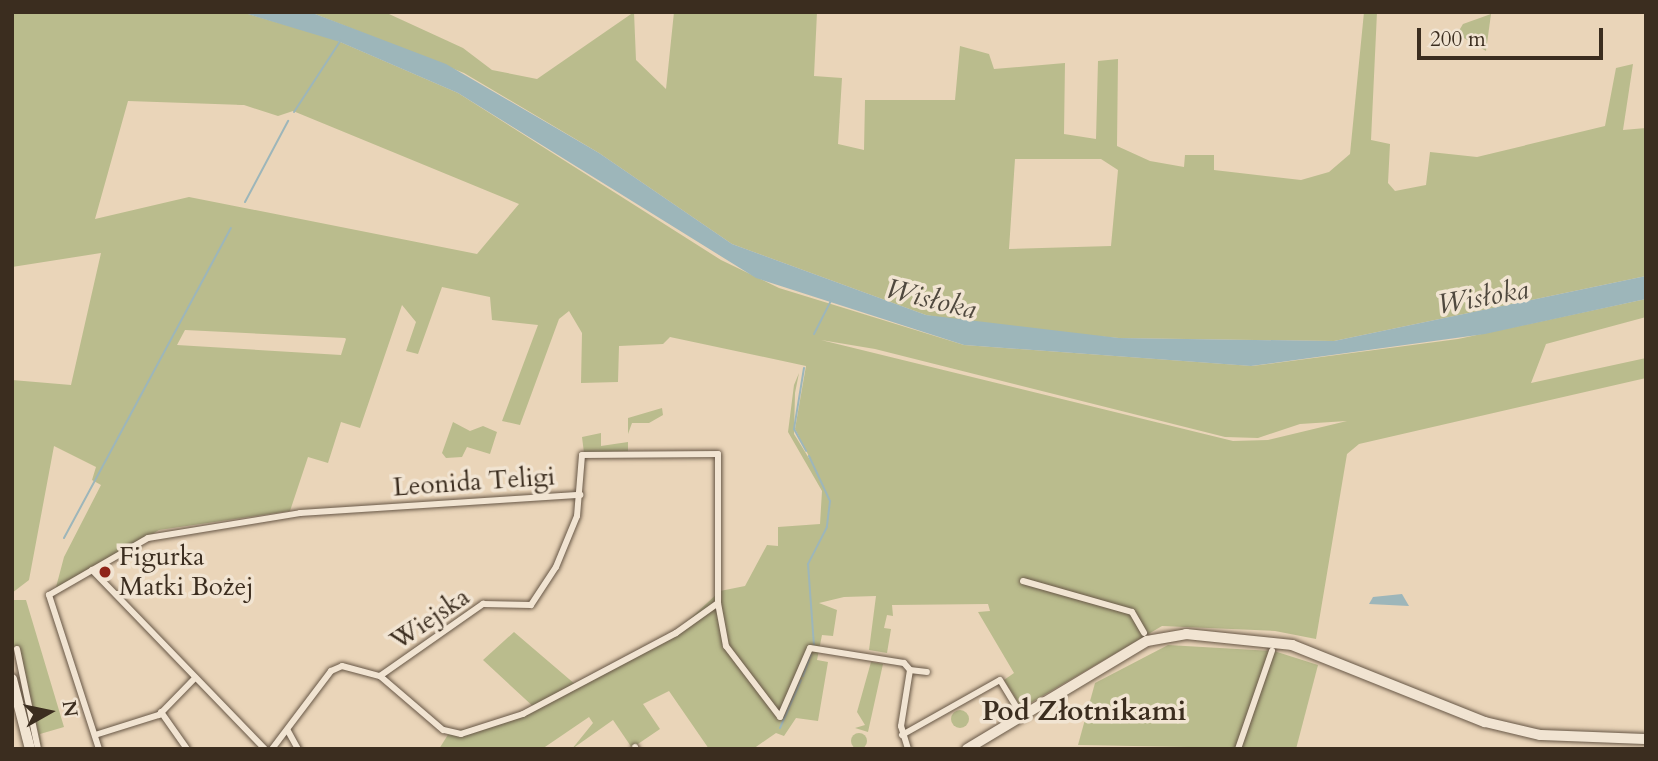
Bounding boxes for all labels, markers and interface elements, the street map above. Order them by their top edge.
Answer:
scale bar [1420,14,1606,58]
text: 200 m [1430,25,1486,54]
water label: Wisłoka [882,272,980,326]
water label: Wisłoka [1435,272,1531,322]
street label: Leonida Teligi [392,461,556,503]
place label: Figurka Matki Bożej [119,541,254,602]
marker: Figurka Matki Bożej [97,564,113,580]
street label: Wiejska [384,581,476,657]
north arrow [14,677,84,747]
district label: Pod Złotnikami [982,694,1186,728]
text: N [56,699,84,719]

